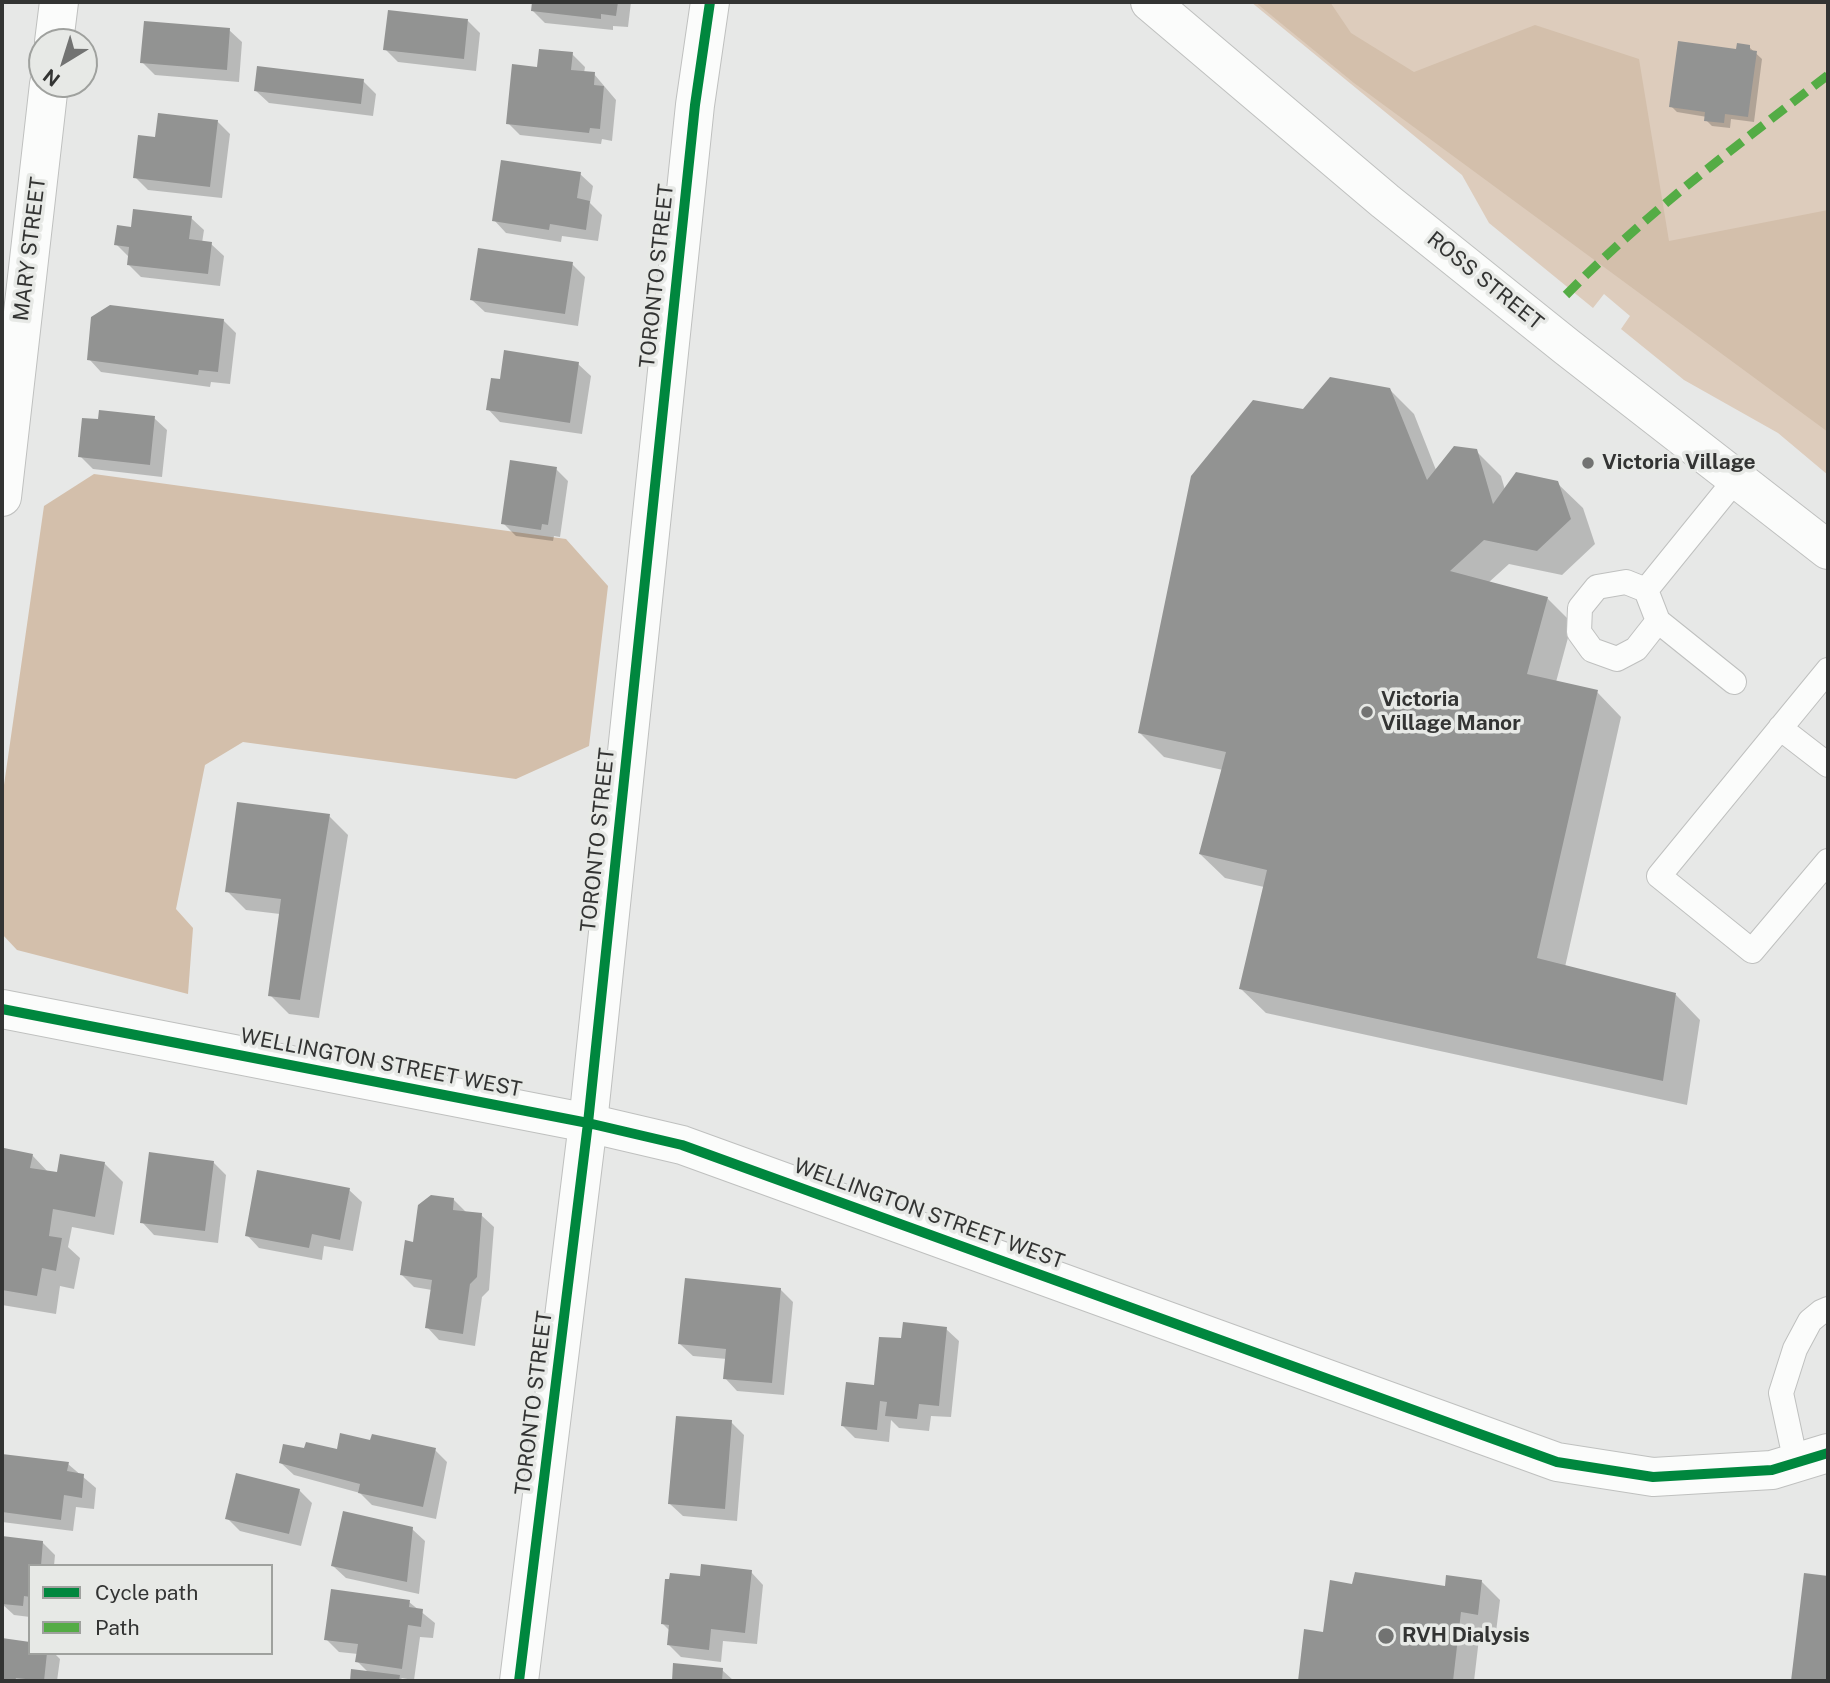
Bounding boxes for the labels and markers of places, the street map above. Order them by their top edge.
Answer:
place label: Victoria Village [1602,450,1756,476]
marker: Victoria Village [1580,455,1596,471]
place label: Victoria Village Manor [1381,687,1521,737]
marker: Victoria Village Manor [1359,704,1375,720]
place label: RVH Dialysis [1402,1623,1530,1649]
marker: RVH Dialysis [1376,1626,1396,1646]

